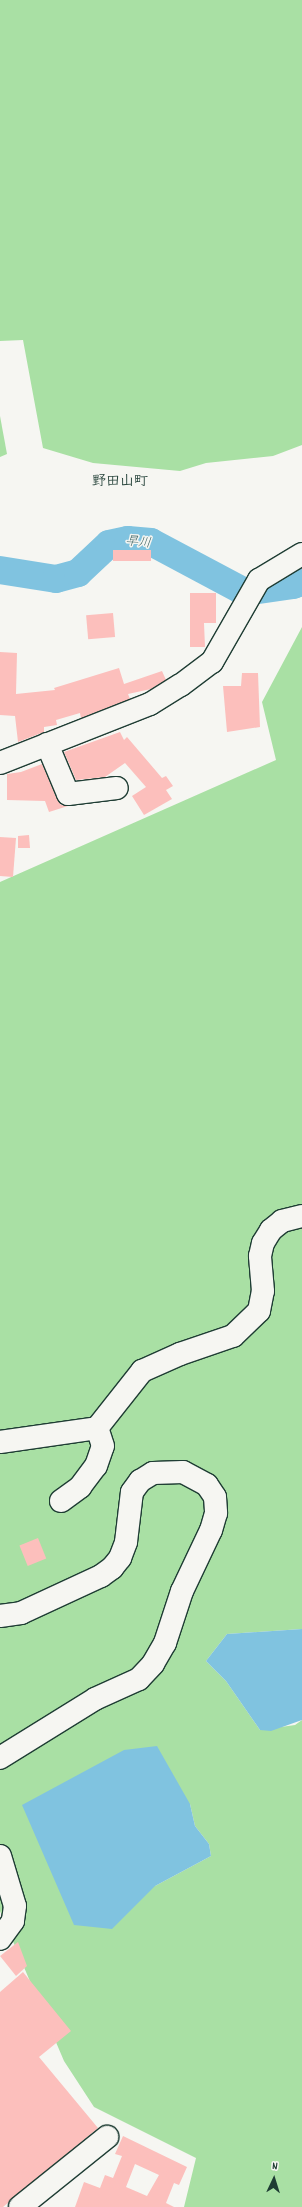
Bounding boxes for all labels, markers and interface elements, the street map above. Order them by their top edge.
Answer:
district label: 野田山町 [92,474,148,490]
water label: 早川 [124,535,152,553]
north arrow [254,2159,294,2199]
text: N [272,2159,278,2175]

